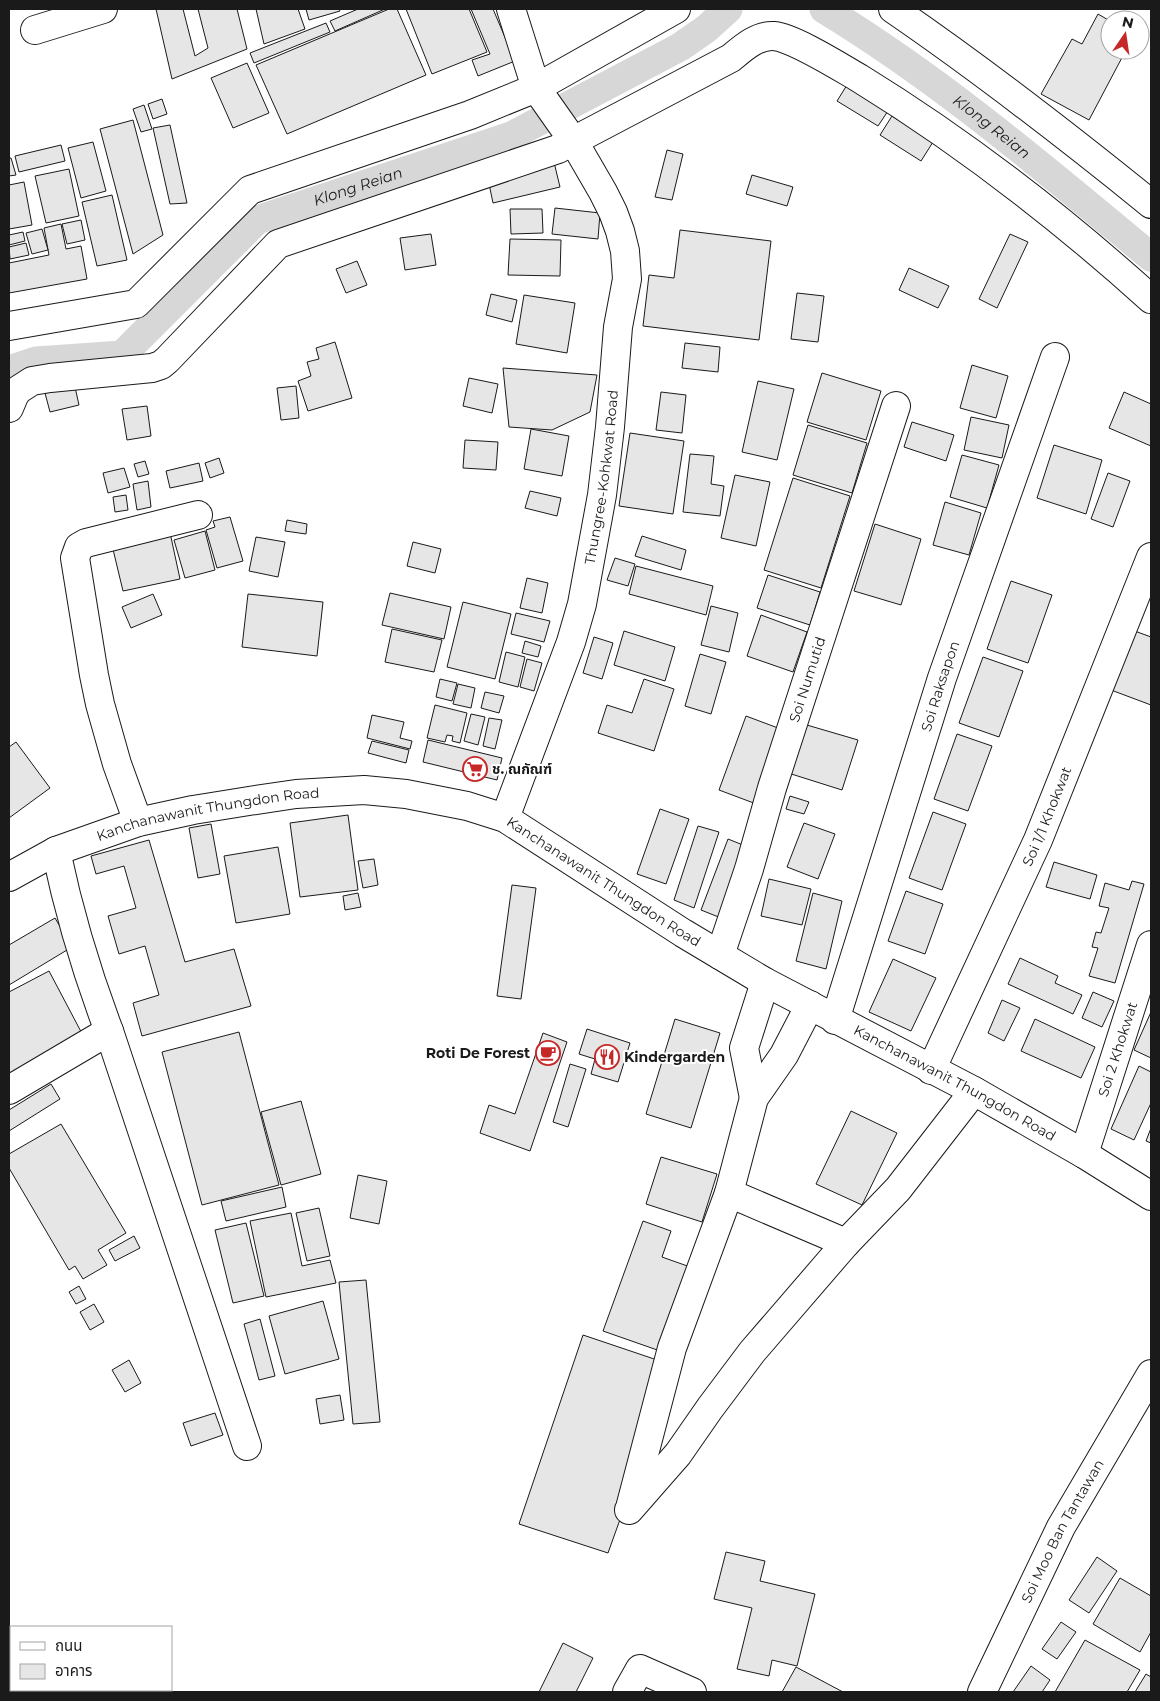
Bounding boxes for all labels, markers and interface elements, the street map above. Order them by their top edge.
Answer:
north arrow [1100,10,1150,60]
text: N [1120,12,1135,32]
water label: Klong Reian [949,91,1034,163]
water label: Klong Reian [311,163,405,210]
street label: Thungree-Kohkwat Road [580,389,622,566]
street label: Soi Numutid [785,634,829,725]
street label: Soi Raksapon [917,638,963,734]
supermarket icon: ช. ณกัณฑ์ [462,756,488,782]
place label: ช. ณกัณฑ์ [492,760,552,778]
street label: Soi 1/1 Khokwat [1018,764,1076,869]
street label: Kanchanawanit Thungdon Road [94,784,320,845]
street label: Kanchanawanit Thungdon Road [503,812,704,951]
street label: Soi 2 Khokwat [1094,999,1141,1099]
street label: Kanchanawanit Thungdon Road [851,1021,1059,1145]
cafe icon: Roti De Forest [535,1040,561,1066]
place label: Roti De Forest [426,1044,530,1062]
restaurant icon: Kindergarden [594,1044,620,1070]
place label: Kindergarden [624,1048,725,1066]
street label: Soi Moo Ban Tantawan [1017,1456,1108,1606]
legend [10,1626,172,1691]
text: ถนน [55,1636,82,1655]
text: อาคาร [55,1661,92,1680]

